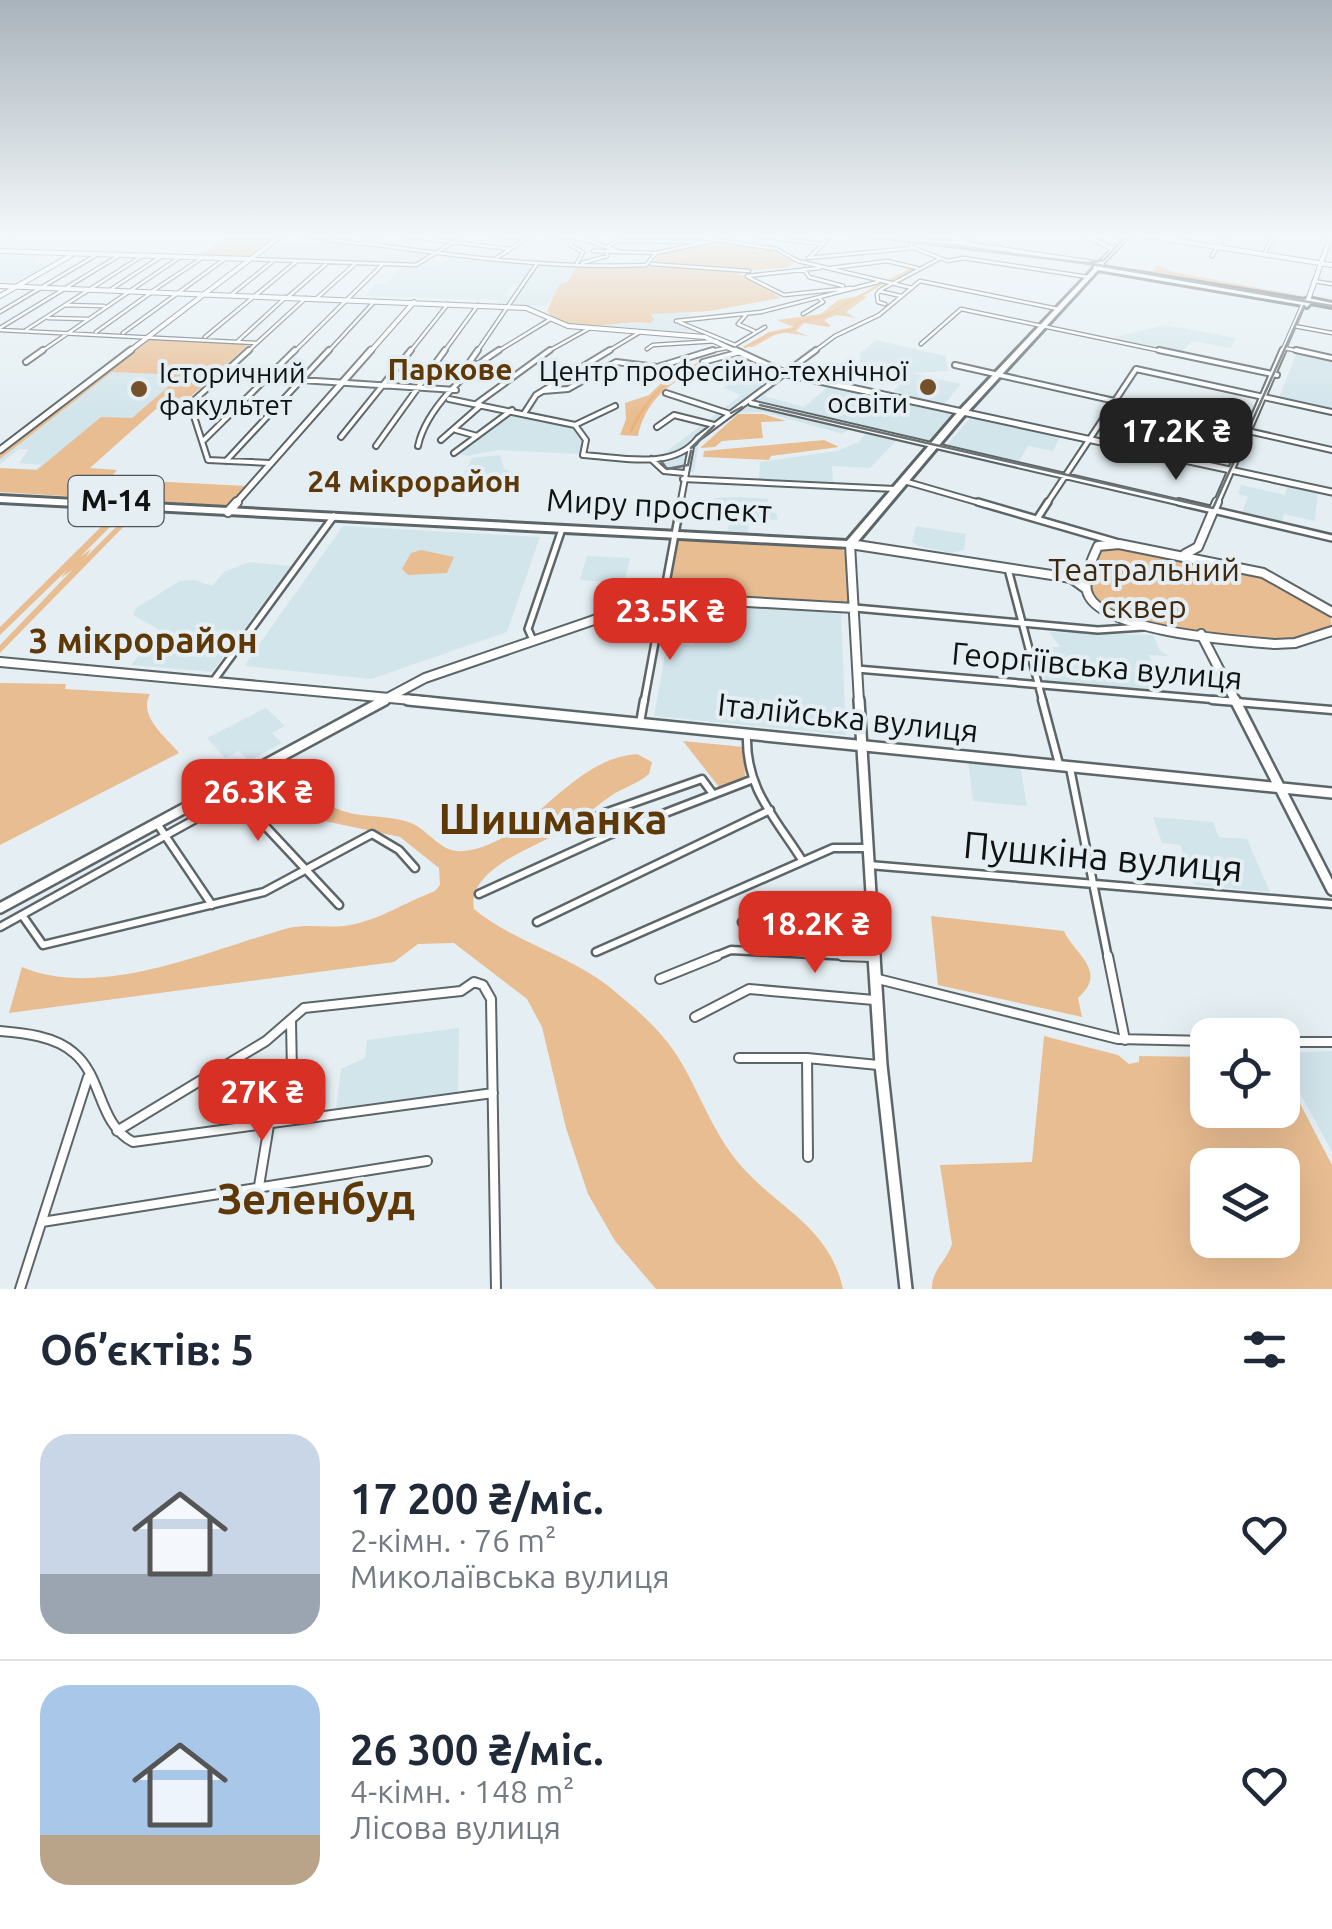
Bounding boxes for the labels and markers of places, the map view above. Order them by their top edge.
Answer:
place label: Центр професійно-технічної освіти [539,355,909,418]
place label: Історичний факультет [159,357,306,420]
marker: Центр професійно-технічної освіти [917,376,939,398]
marker: Історичний факультет [128,378,150,400]
pin: 17.2K ₴ [1084,398,1268,483]
pin: 23.5K ₴ [578,578,762,663]
pin: 26.3K ₴ [166,759,350,844]
pin: 18.2K ₴ [723,891,907,976]
pin: 27K ₴ [192,1059,332,1144]

